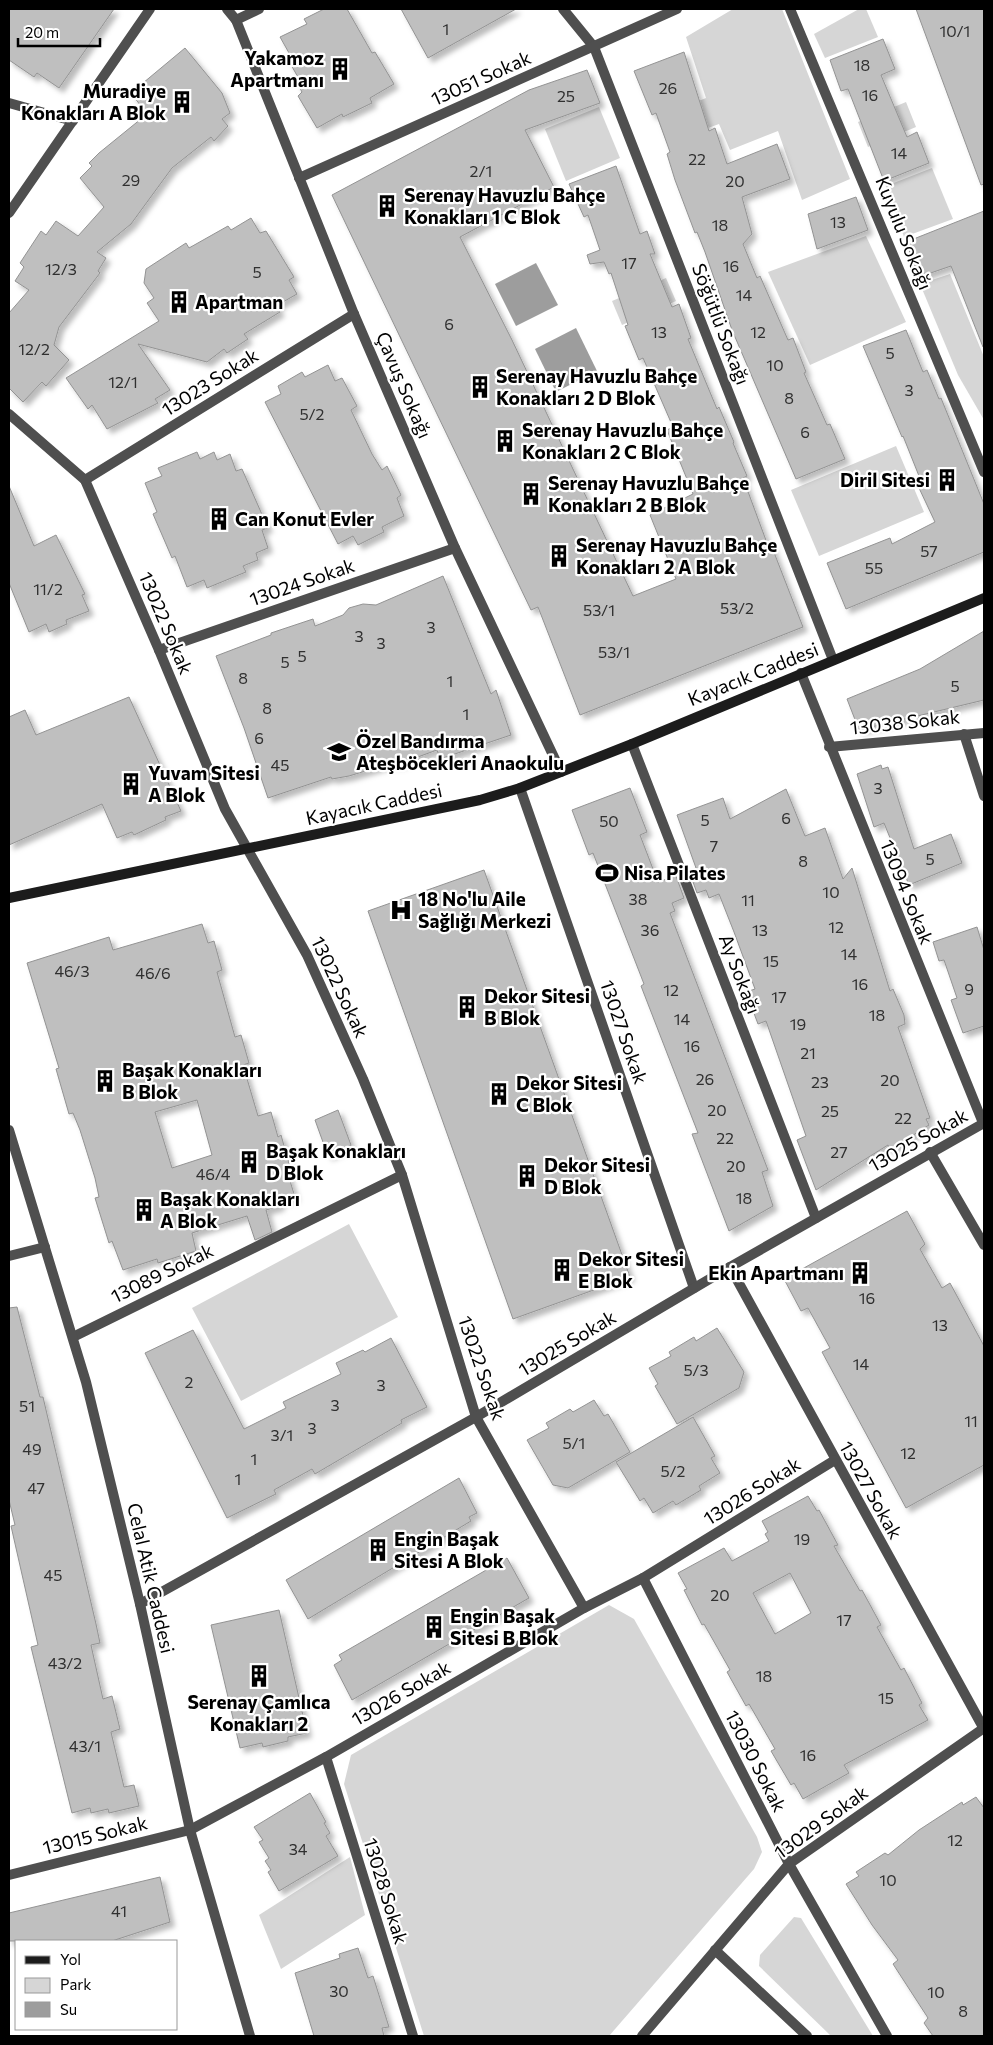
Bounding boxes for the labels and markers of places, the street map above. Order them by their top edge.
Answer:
place label: Yakamoz Apartmanı [230,46,324,91]
building icon: Yakamoz Apartmanı [327,56,353,82]
place label: Muradiye Konakları A Blok [21,79,166,124]
building icon: Muradiye Konakları A Blok [169,89,195,115]
place label: Serenay Havuzlu Bahçe Konakları 1 C Blok [404,183,605,228]
building icon: Serenay Havuzlu Bahçe Konakları 1 C Blok [374,193,400,219]
building icon: Apartman [166,289,192,315]
place label: Apartman [195,290,283,313]
place label: Serenay Havuzlu Bahçe Konakları 2 D Blok [496,364,697,409]
building icon: Serenay Havuzlu Bahçe Konakları 2 D Blok [467,374,493,400]
place label: Serenay Havuzlu Bahçe Konakları 2 C Blok [522,418,723,463]
building icon: Serenay Havuzlu Bahçe Konakları 2 C Blok [492,428,518,454]
building icon: Diril Sitesi [934,467,960,493]
place label: Diril Sitesi [840,468,930,491]
place label: Serenay Havuzlu Bahçe Konakları 2 B Blok [548,471,749,516]
building icon: Serenay Havuzlu Bahçe Konakları 2 B Blok [518,481,544,507]
building icon: Can Konut Evler [206,506,232,532]
place label: Can Konut Evler [235,507,374,530]
place label: Serenay Havuzlu Bahçe Konakları 2 A Blok [576,533,777,578]
building icon: Serenay Havuzlu Bahçe Konakları 2 A Blok [546,543,572,569]
place label: Özel Bandırma Ateşböcekleri Anaokulu [356,729,564,774]
school or university icon: Özel Bandırma Ateşböcekleri Anaokulu [326,739,352,765]
place label: Yuvam Sitesi A Blok [148,761,260,806]
building icon: Yuvam Sitesi A Blok [118,771,144,797]
sports icon: Nisa Pilates [594,860,620,886]
place label: Nisa Pilates [624,861,726,884]
place label: 18 No'lu Aile Sağlığı Merkezi [418,887,551,932]
hospital icon: 18 No'lu Aile Sağlığı Merkezi [388,897,414,923]
place label: Dekor Sitesi B Blok [484,984,590,1029]
building icon: Dekor Sitesi B Blok [454,994,480,1020]
place label: Başak Konakları B Blok [122,1058,262,1103]
building icon: Başak Konakları B Blok [92,1068,118,1094]
place label: Dekor Sitesi C Blok [516,1071,622,1116]
building icon: Dekor Sitesi C Blok [486,1081,512,1107]
place label: Başak Konakları D Blok [266,1139,406,1184]
building icon: Başak Konakları D Blok [236,1149,262,1175]
place label: Dekor Sitesi D Blok [544,1153,650,1198]
building icon: Dekor Sitesi D Blok [514,1163,540,1189]
place label: Başak Konakları A Blok [160,1187,300,1232]
building icon: Başak Konakları A Blok [131,1197,157,1223]
place label: Dekor Sitesi E Blok [578,1247,684,1292]
building icon: Dekor Sitesi E Blok [549,1257,575,1283]
building icon: Ekin Apartmanı [847,1260,873,1286]
place label: Ekin Apartmanı [708,1261,844,1284]
place label: Engin Başak Sitesi A Blok [394,1527,504,1572]
building icon: Engin Başak Sitesi A Blok [365,1537,391,1563]
place label: Engin Başak Sitesi B Blok [450,1604,559,1649]
building icon: Engin Başak Sitesi B Blok [421,1614,447,1640]
building icon: Serenay Çamlıca Konakları 2 [246,1663,272,1689]
place label: Serenay Çamlıca Konakları 2 [187,1690,331,1735]

